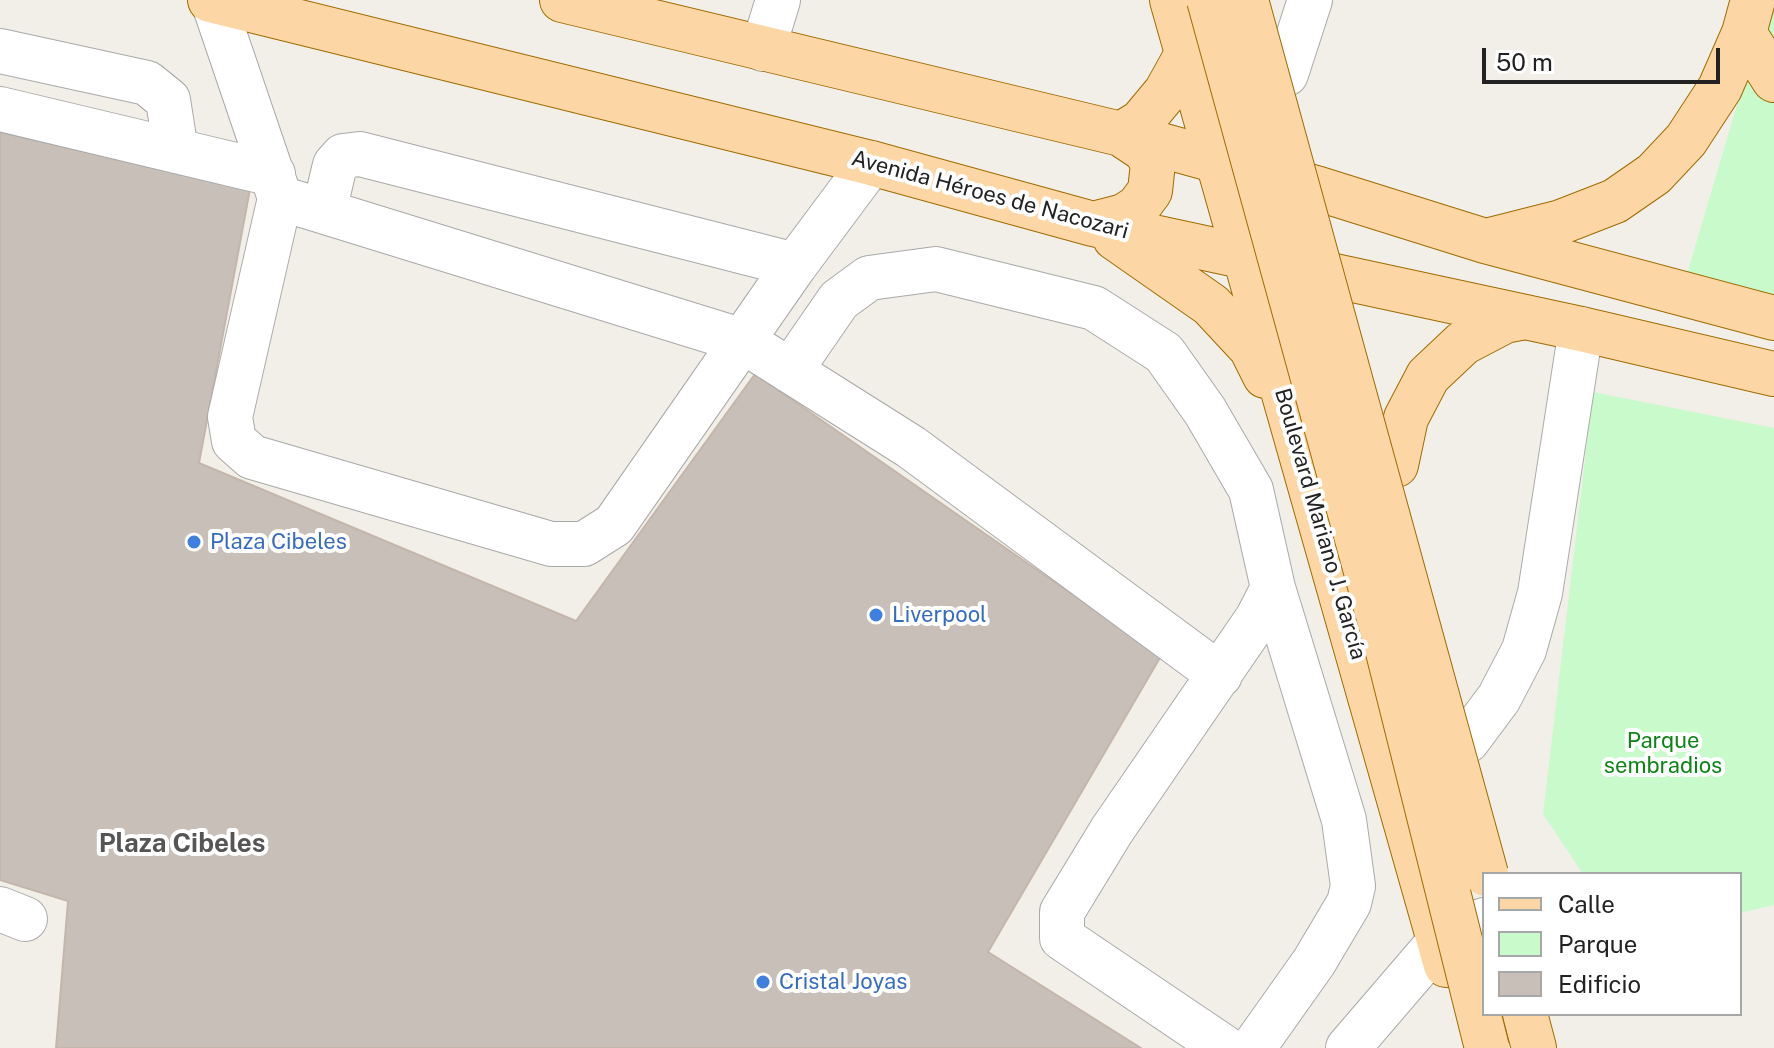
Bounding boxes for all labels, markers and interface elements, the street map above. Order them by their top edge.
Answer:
scale bar [1486,32,1724,82]
text: 50 m [1496,48,1553,76]
street label: Avenida Héroes de Nacozari [849,145,1131,245]
street label: Boulevard Mariano J. García [1269,385,1371,663]
place label: Plaza Cibeles [210,529,347,555]
marker: Plaza Cibeles [185,533,203,551]
place label: Liverpool [892,602,987,628]
marker: Liverpool [867,606,885,624]
park label: Parque sembradios [1604,728,1722,780]
district label: Plaza Cibeles [99,828,265,860]
legend [1482,872,1742,1016]
text: Calle [1558,890,1615,918]
text: Parque [1558,930,1637,958]
place label: Cristal Joyas [779,969,907,995]
text: Edificio [1558,970,1641,998]
marker: Cristal Joyas [754,973,772,991]

